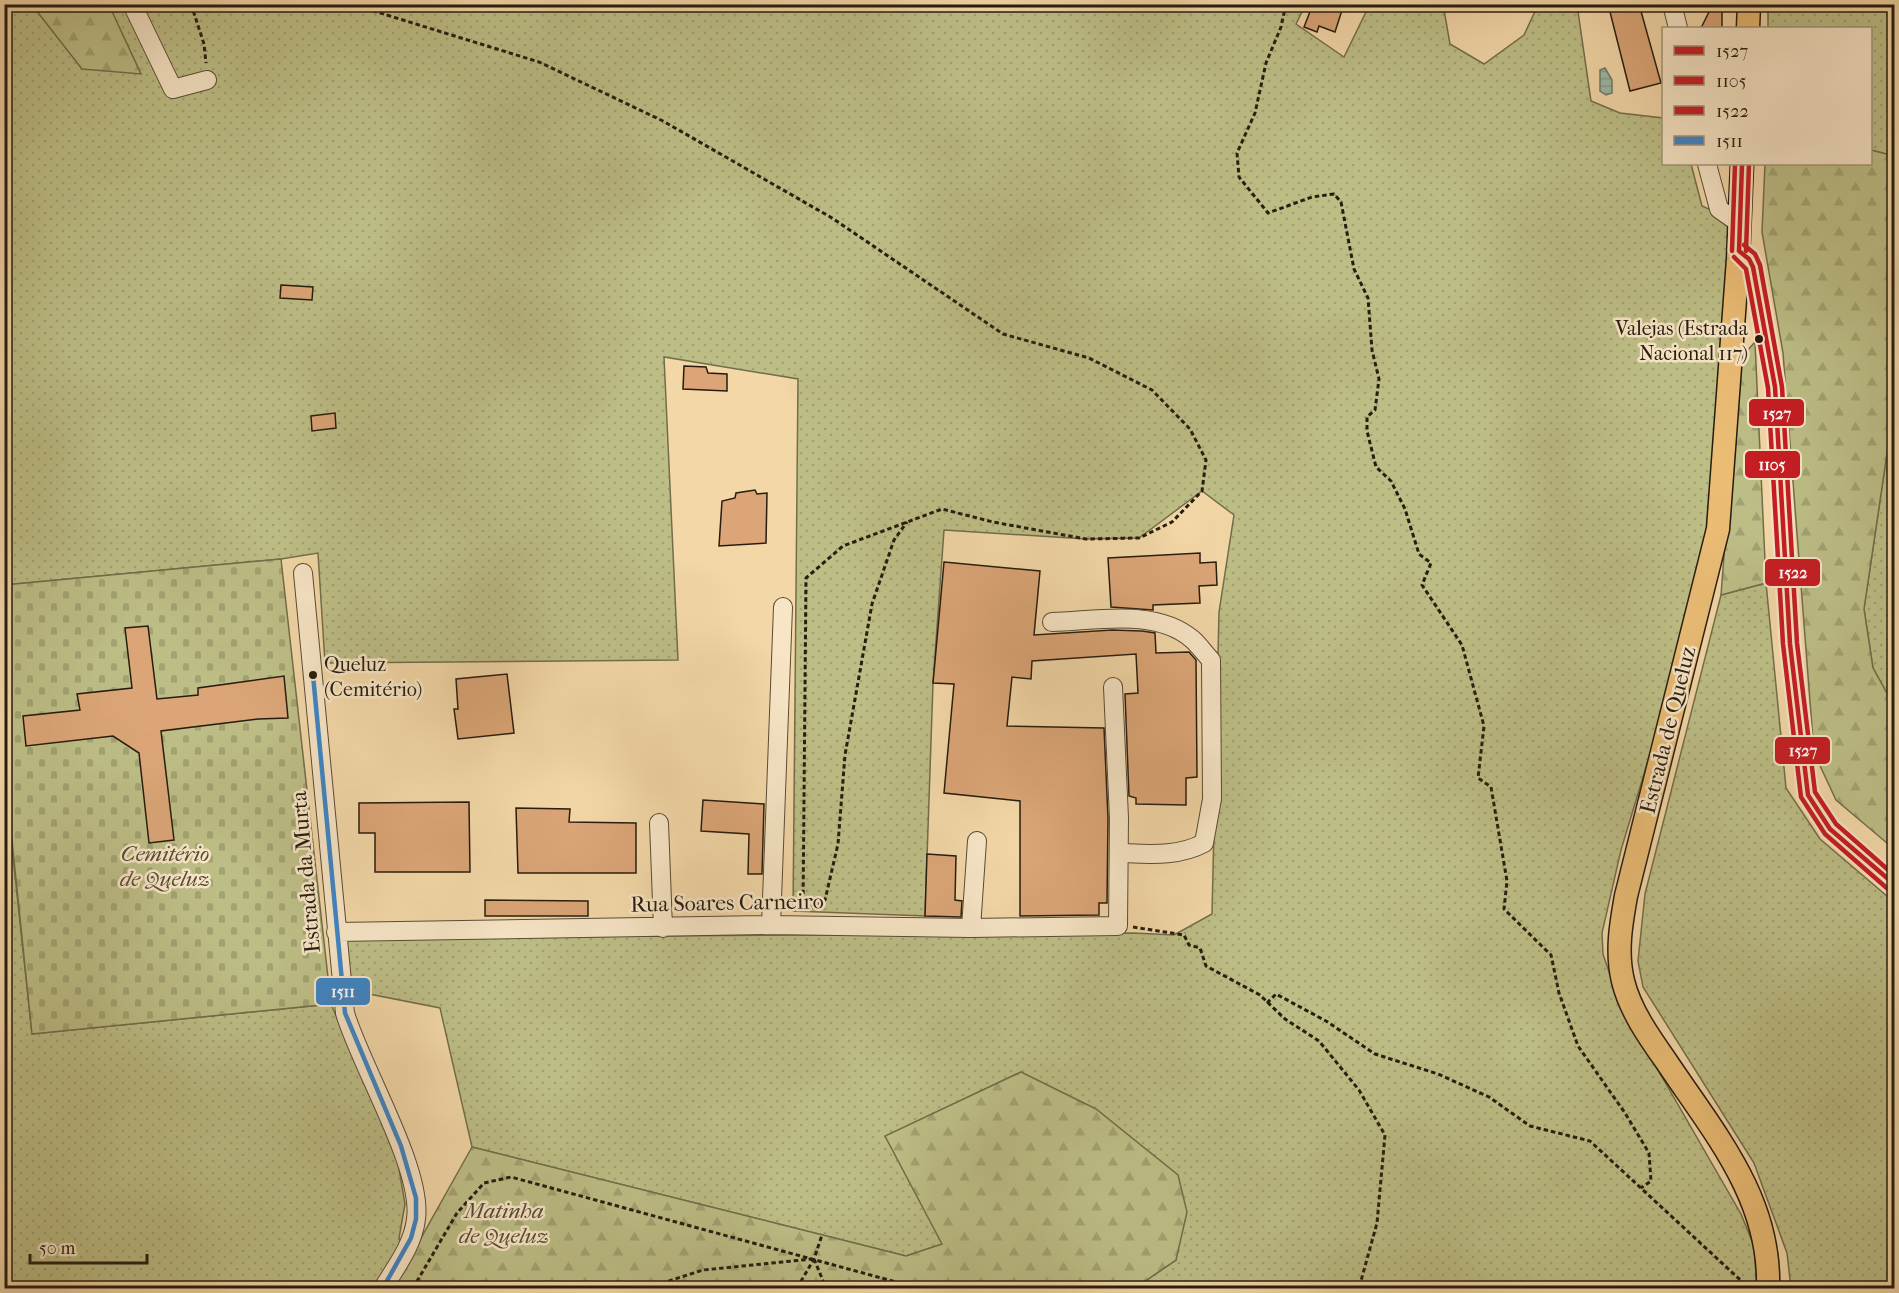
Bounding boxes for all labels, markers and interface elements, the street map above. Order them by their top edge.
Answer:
legend [1662,27,1872,165]
text: 1527 [1716,41,1748,62]
text: 1105 [1716,71,1747,92]
text: 1522 [1716,101,1749,122]
text: 1511 [1716,131,1743,152]
place label: Valejas (Estrada Nacional 117) [1614,317,1749,365]
marker: Valejas (Estrada Nacional 117) [1753,333,1765,345]
line badge: 1527 [1748,398,1805,427]
text: 1527 [1763,404,1792,423]
line badge: 1105 [1744,450,1801,479]
text: 1105 [1758,455,1786,474]
line badge: 1522 [1764,558,1821,587]
text: 1522 [1778,563,1808,582]
street label: Estrada de Queluz [1635,643,1701,816]
place label: Queluz (Cemitério) [324,653,422,701]
marker: Queluz (Cemitério) [307,669,319,681]
line badge: 1527 [1774,736,1831,765]
text: 1527 [1789,741,1818,760]
street label: Estrada da Murta [286,789,326,954]
park label: Cemitério de Queluz [120,841,210,892]
street label: Rua Soares Carneiro [630,888,824,918]
line badge: 1511 [315,977,371,1006]
text: 1511 [331,982,355,1001]
park label: Matinha de Queluz [459,1198,549,1249]
scale bar [30,1227,147,1265]
text: 50 m [39,1238,76,1259]

